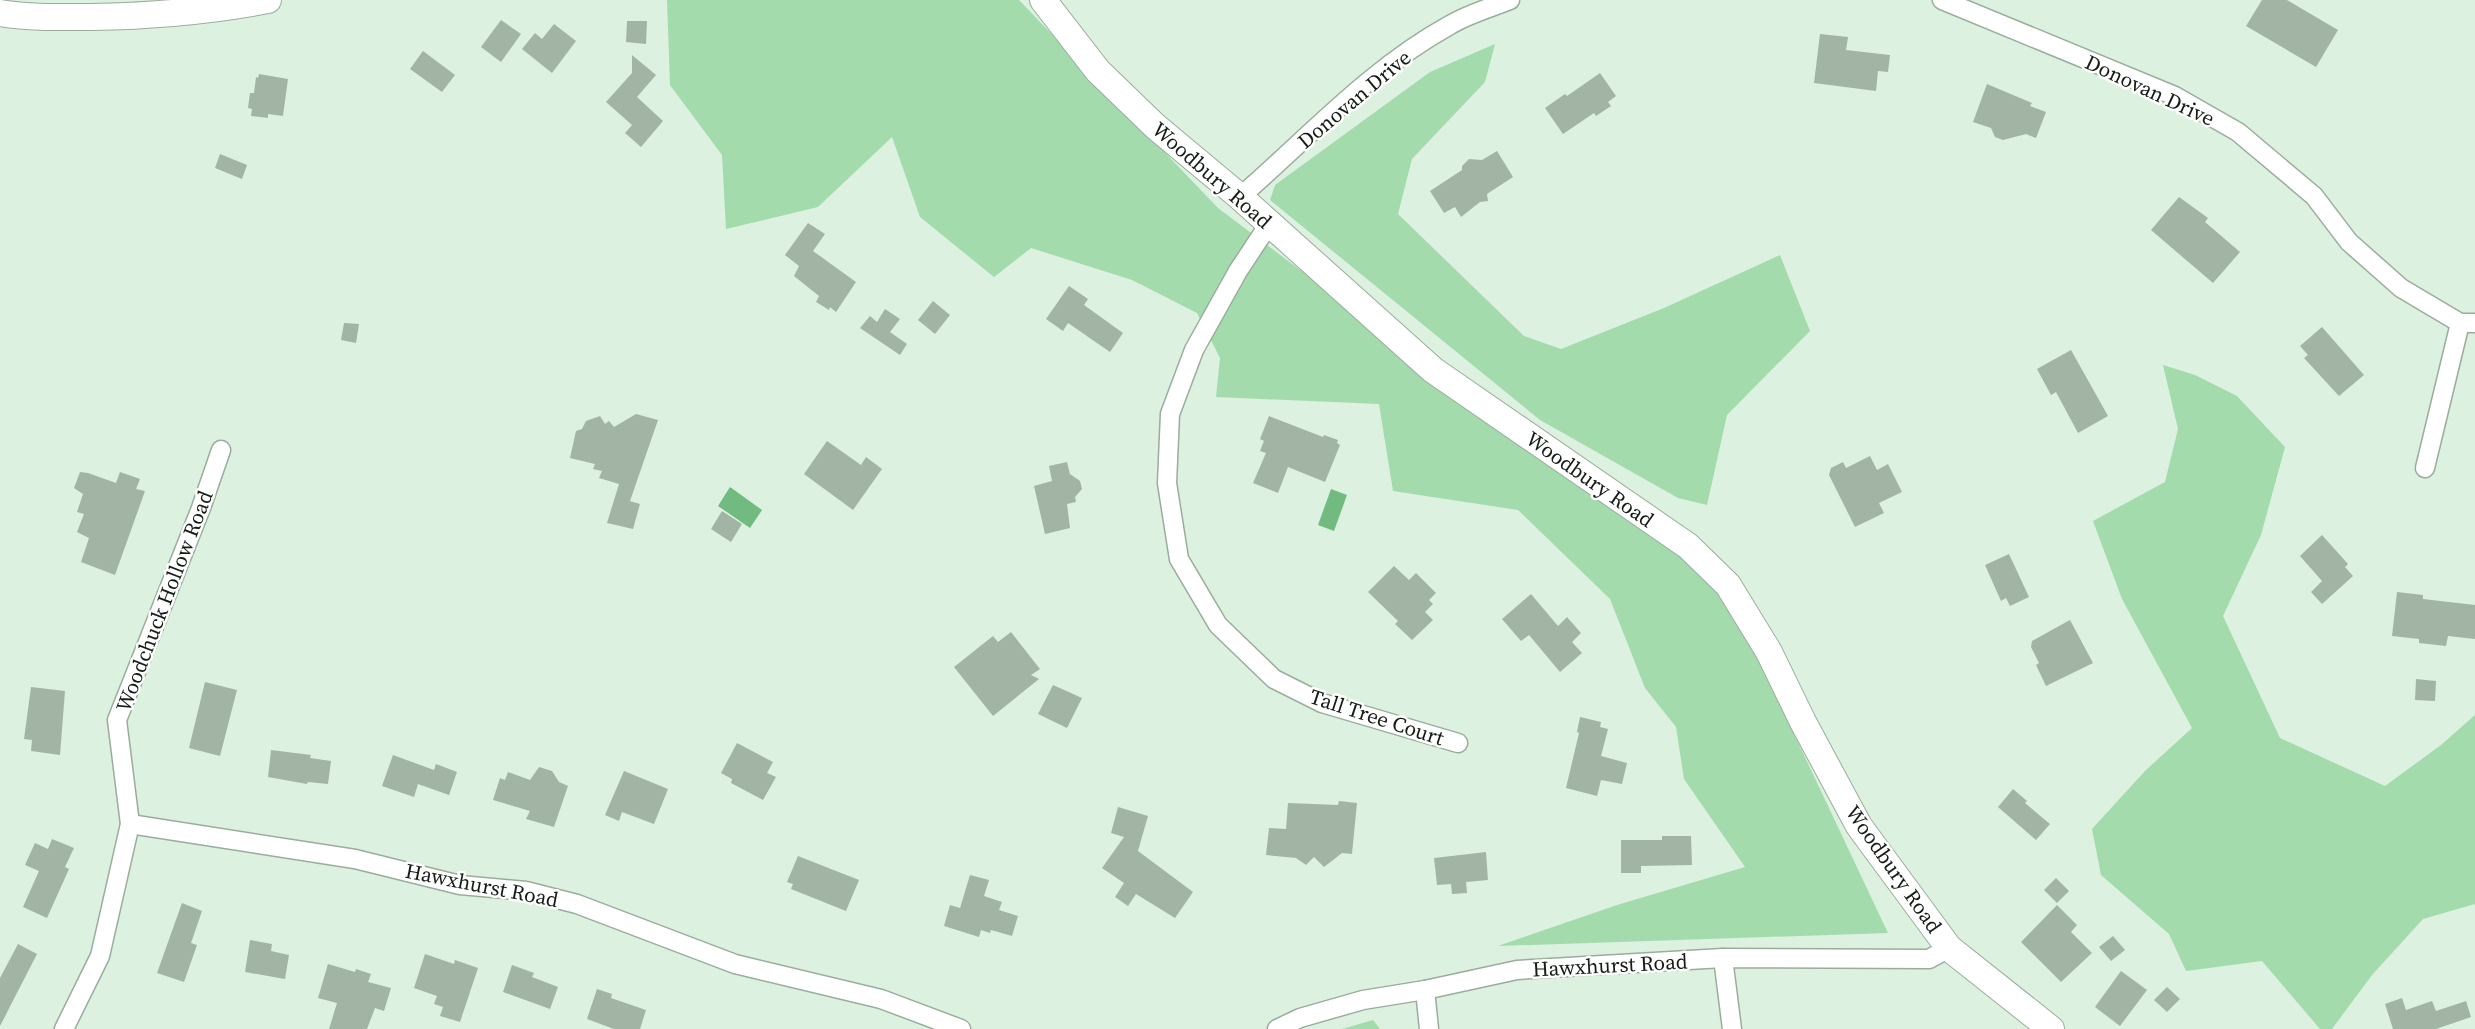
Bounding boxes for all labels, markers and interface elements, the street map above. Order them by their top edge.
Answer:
street label: Donovan Drive [1291,43,1417,155]
street label: Donovan Drive [2081,47,2219,133]
street label: Woodbury Road [1146,115,1278,235]
street label: Woodbury Road [1520,424,1660,534]
street label: Woodchuck Hollow Road [108,486,220,716]
street label: Tall Tree Court [1306,682,1448,752]
street label: Woodbury Road [1839,799,1949,939]
street label: Hawxhurst Road [403,856,561,914]
street label: Hawxhurst Road [1532,946,1688,984]

